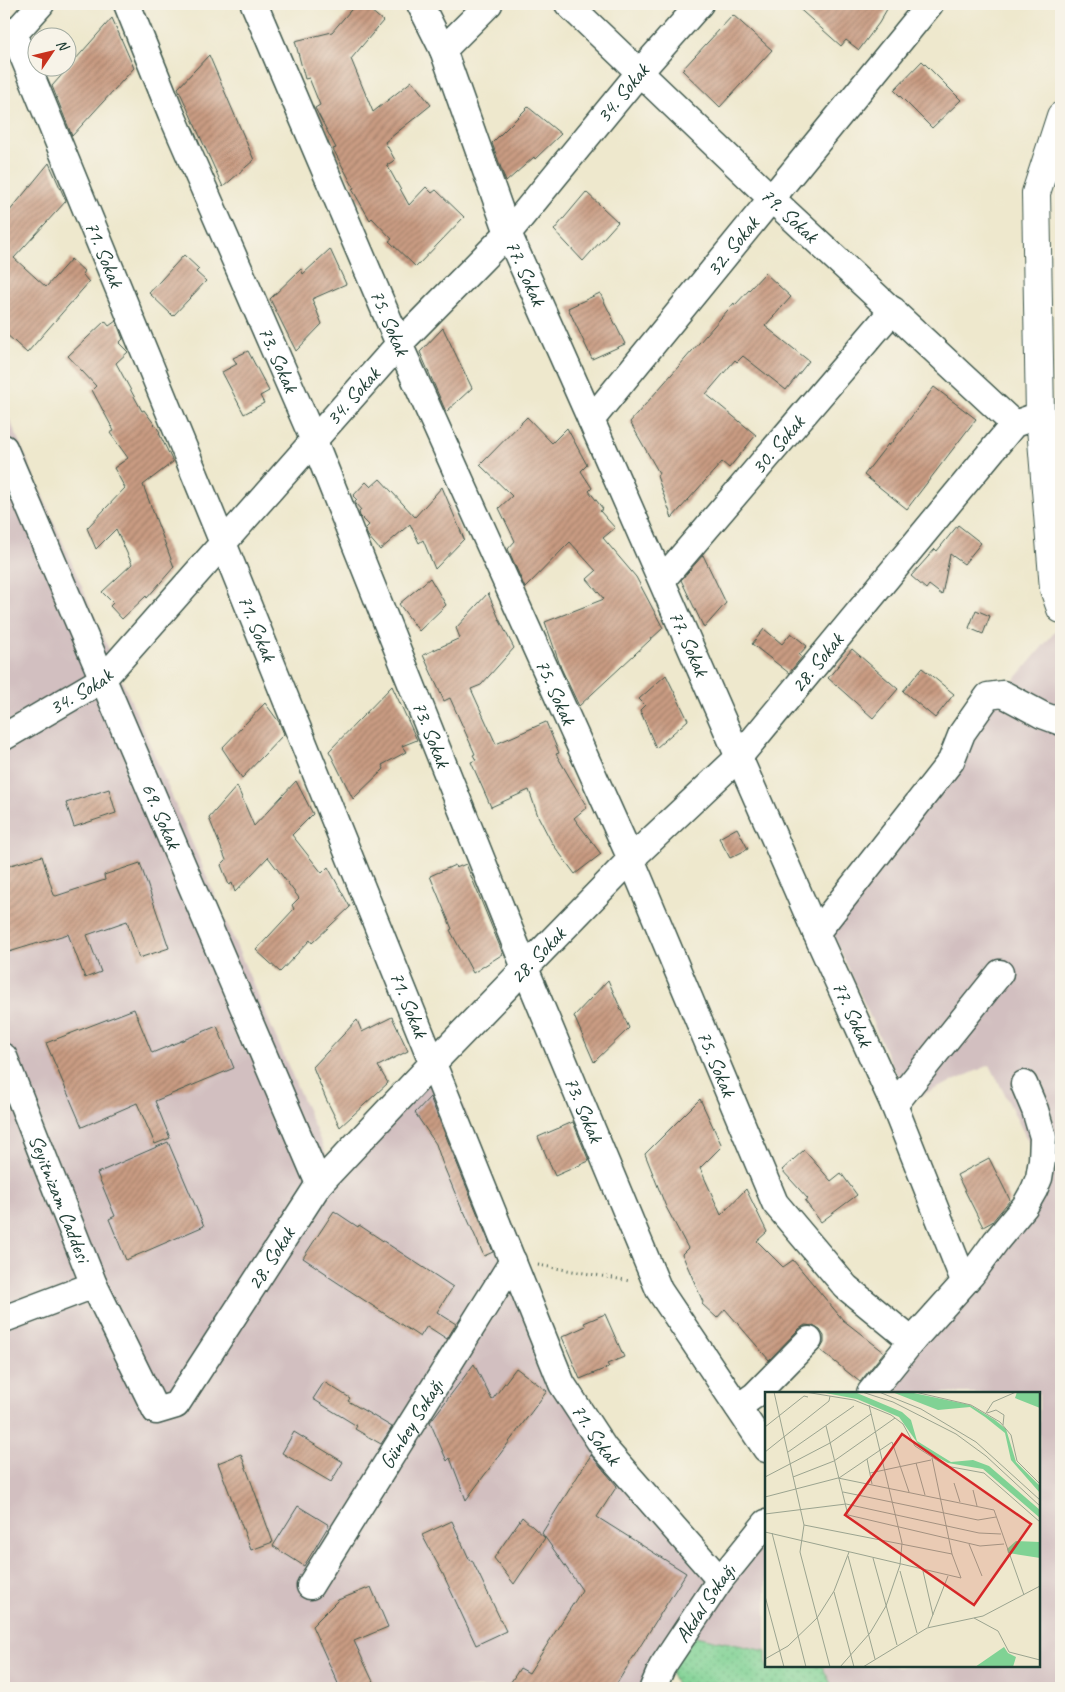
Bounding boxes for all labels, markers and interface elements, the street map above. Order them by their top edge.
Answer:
north arrow [28,28,78,78]
text: N [53,36,73,55]
street label: 34. Sokak [590,57,655,128]
street label: 79. Sokak [755,182,825,249]
street label: 32. Sokak [701,210,765,281]
street label: 71. Sokak [79,217,130,292]
street label: 77. Sokak [500,236,552,311]
street label: 75. Sokak [364,285,416,361]
street label: 73. Sokak [253,322,305,397]
street label: 34. Sokak [320,361,386,431]
street label: 30. Sokak [745,409,811,480]
street label: 71. Sokak [232,591,283,666]
street label: 77. Sokak [663,606,715,681]
street label: 28. Sokak [785,627,850,698]
street label: 75. Sokak [530,655,582,730]
street label: 34. Sokak [44,663,120,721]
street label: 73. Sokak [406,697,457,772]
street label: 69. Sokak [136,779,188,854]
street label: 28. Sokak [504,920,572,989]
street label: 71. Sokak [384,967,434,1043]
street label: 77. Sokak [826,977,879,1052]
street label: 75. Sokak [691,1026,742,1102]
street label: 73. Sokak [558,1072,610,1147]
street label: Seyitnizam Caddesi [23,1131,98,1269]
street label: 28. Sokak [241,1221,301,1295]
street label: Günbey Sokağı [373,1373,450,1474]
inset map [765,1392,1040,1667]
street label: 71. Sokak [565,1399,627,1472]
street label: Akdal Sokağı [669,1557,742,1647]

